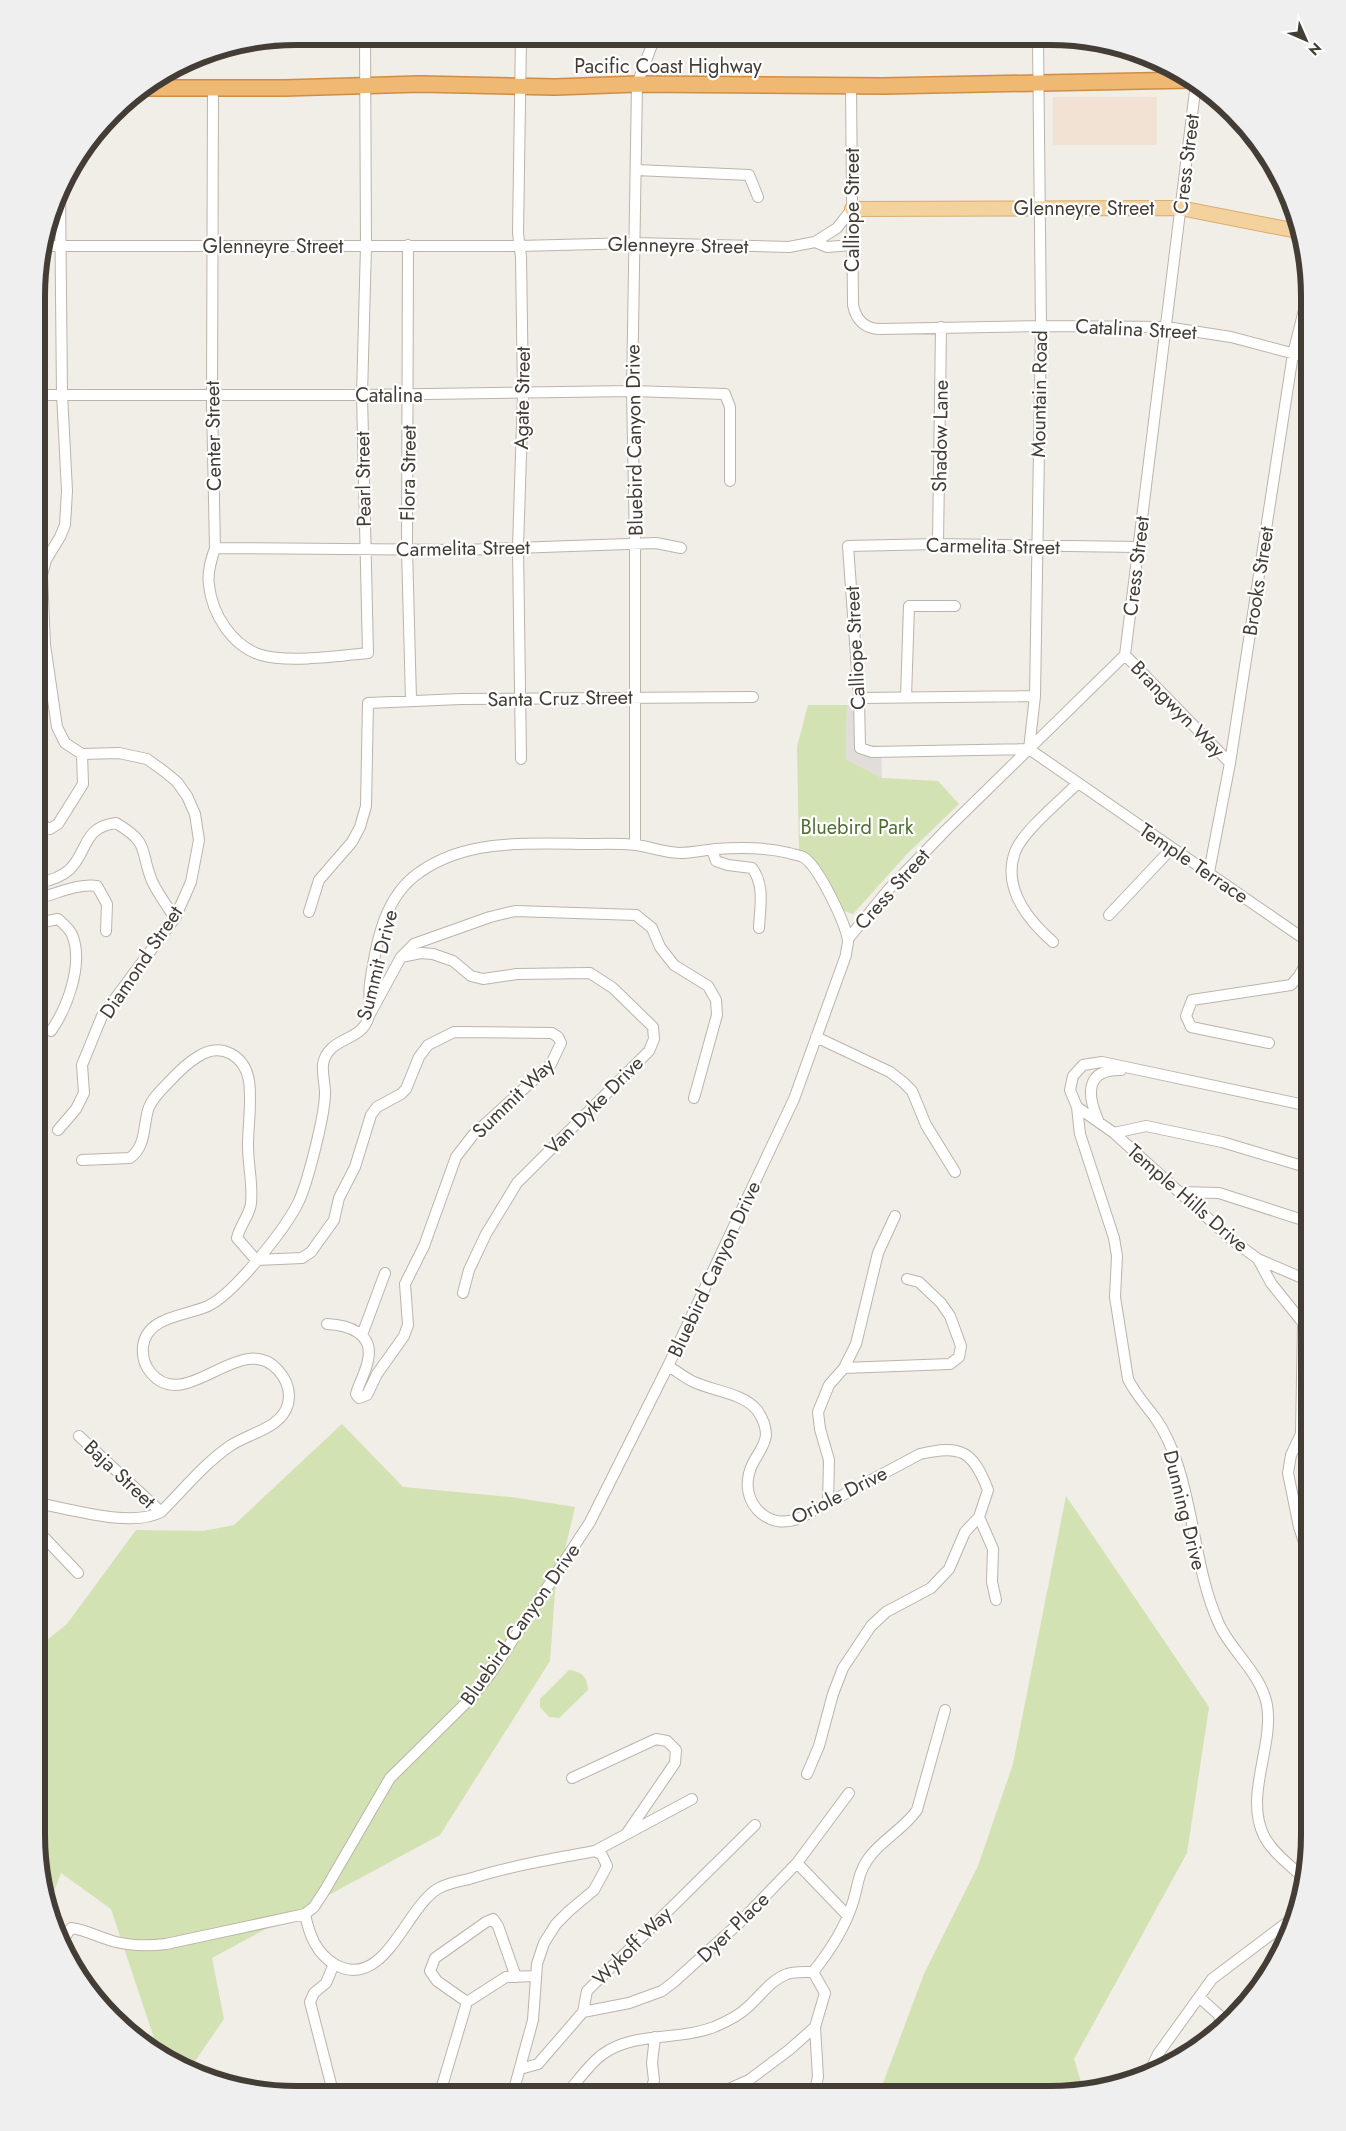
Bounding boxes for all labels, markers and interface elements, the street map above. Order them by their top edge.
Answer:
north arrow [1281,15,1331,65]
text: N [1304,38,1326,60]
street label: Pacific Coast Highway [574,52,762,81]
street label: Cress Street [1166,112,1207,216]
street label: Calliope Street [838,148,867,272]
street label: Glenneyre Street [1014,194,1155,223]
street label: Glenneyre Street [607,230,749,261]
street label: Glenneyre Street [203,232,344,261]
street label: Catalina Street [1075,312,1198,347]
street label: Mountain Road [1024,330,1055,458]
street label: Bluebird Canyon Drive [618,344,651,536]
street label: Agate Street [507,346,538,450]
street label: Center Street [198,380,229,491]
street label: Shadow Lane [925,380,956,492]
street label: Catalina [355,381,423,410]
street label: Flora Street [393,425,424,521]
street label: Pearl Street [348,431,379,527]
street label: Cress Street [1116,514,1157,618]
street label: Brooks Street [1236,524,1281,638]
street label: Carmelita Street [926,531,1060,562]
street label: Carmelita Street [396,533,530,564]
street label: Calliope Street [838,585,873,711]
street label: Brangwyn Way [1124,654,1232,765]
street label: Santa Cruz Street [487,683,633,714]
park label: Bluebird Park [800,813,914,842]
street label: Temple Terrace [1133,816,1254,911]
street label: Cress Street [848,842,937,936]
street label: Diamond Street [93,900,190,1025]
street label: Summit Drive [350,907,405,1024]
street label: Van Dyke Drive [538,1049,650,1161]
street label: Summit Way [466,1051,561,1145]
street label: Temple Hills Drive [1121,1137,1255,1259]
street label: Bluebird Canyon Drive [661,1176,768,1362]
street label: Baja Street [77,1433,162,1515]
street label: Dunning Drive [1156,1447,1213,1573]
street label: Oriole Drive [786,1459,892,1532]
street label: Bluebird Canyon Drive [454,1538,587,1711]
street label: Dyer Place [691,1885,776,1969]
street label: Wykoff Way [586,1900,679,1993]

